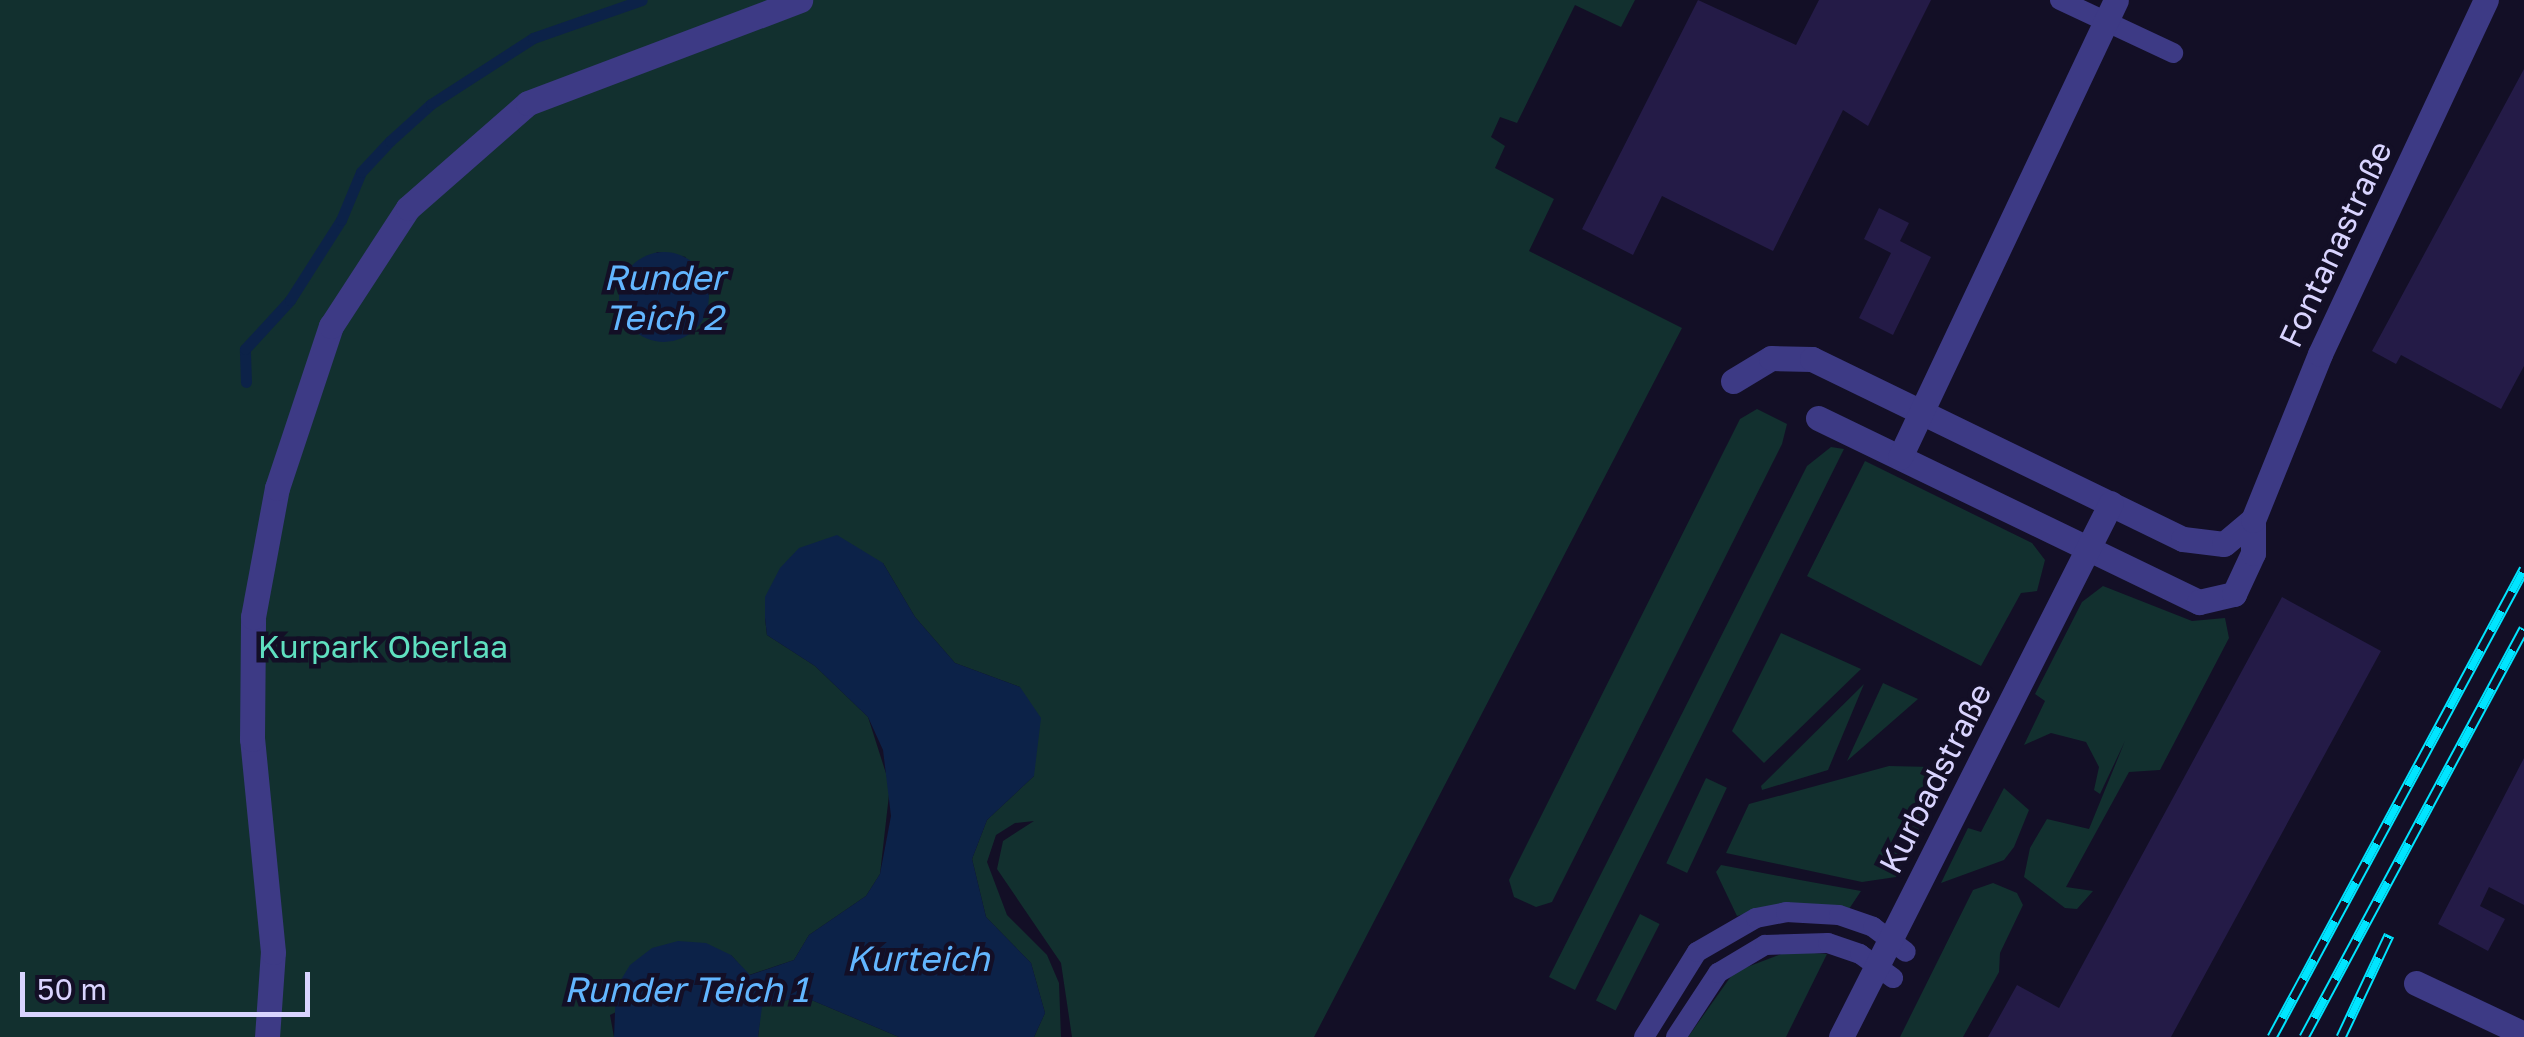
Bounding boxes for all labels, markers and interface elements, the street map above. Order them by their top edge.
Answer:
street label: Fontanastraße [2270,135,2400,353]
water label: Runder Teich 2 [603,256,725,338]
park label: Kurpark Oberlaa [258,627,508,665]
street label: Kurbadstraße [1871,677,1999,879]
water label: Kurteich [846,937,990,979]
scale bar [25,952,315,1014]
water label: Runder Teich 1 [564,968,808,1010]
text: 50 m [37,971,107,1007]

